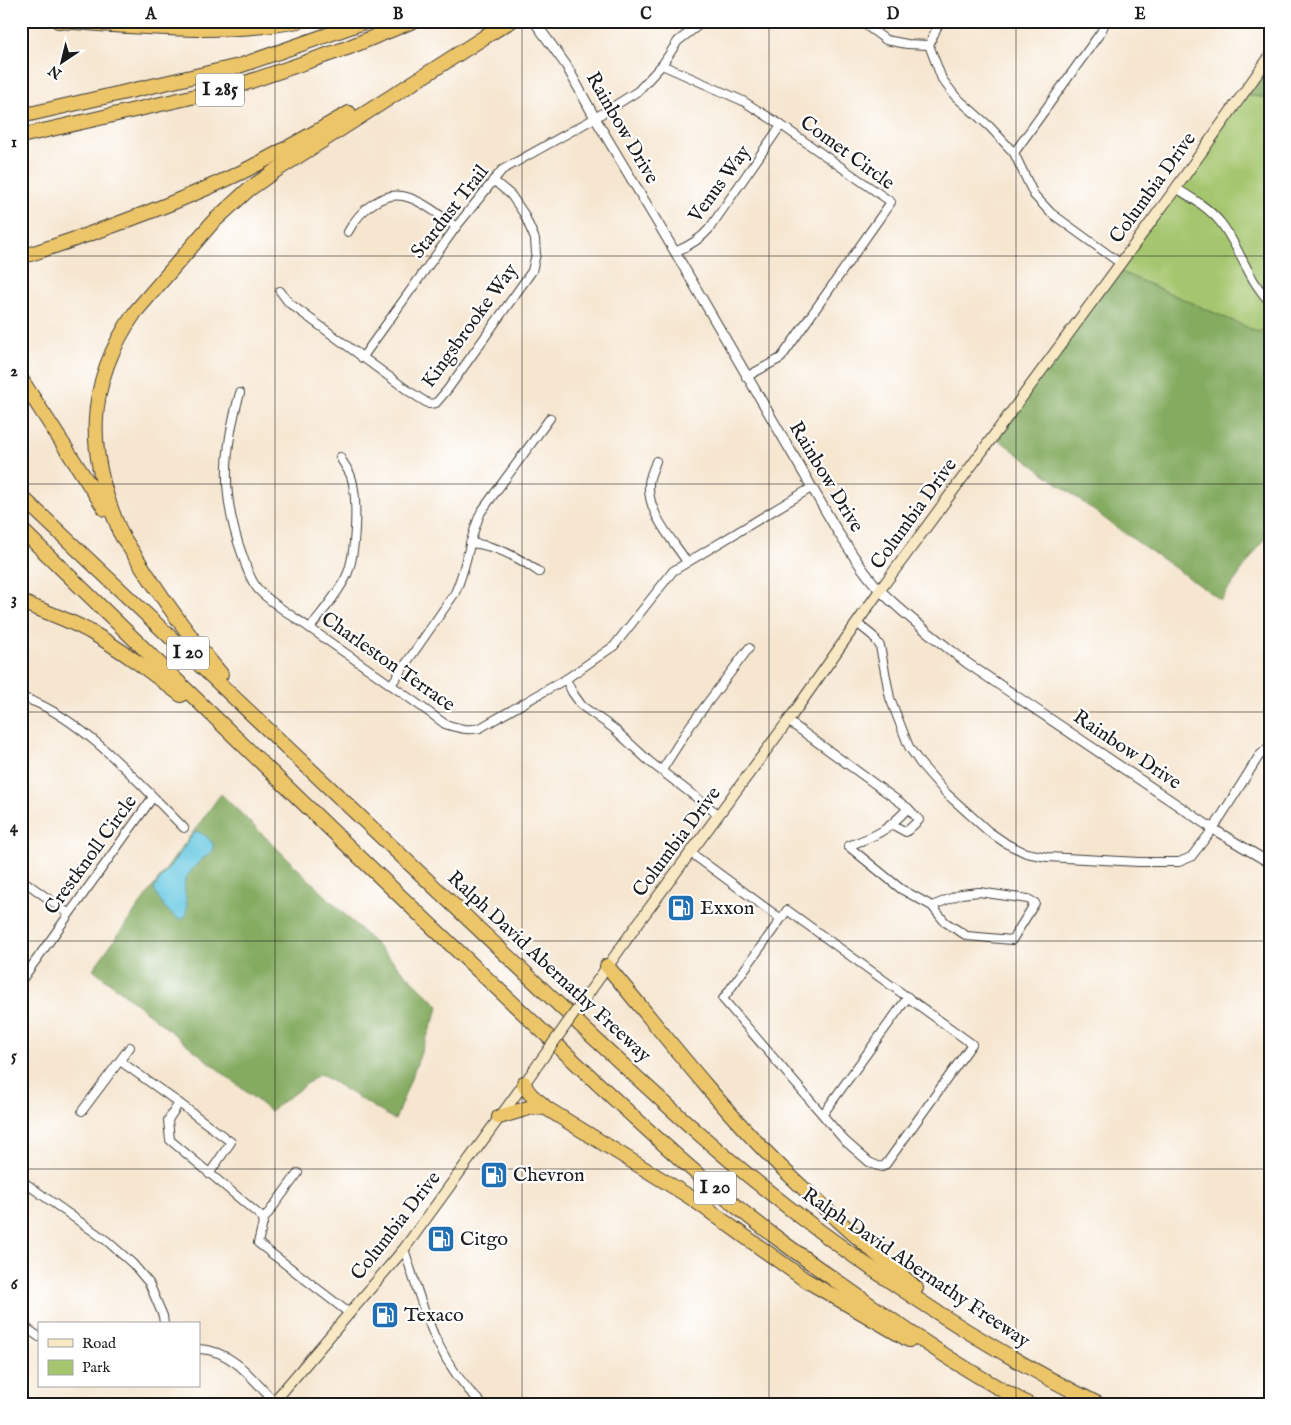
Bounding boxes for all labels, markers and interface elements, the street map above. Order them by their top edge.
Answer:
text: A [145,5,158,25]
text: B [393,5,404,25]
text: C [640,5,652,25]
text: D [887,5,900,25]
text: E [1134,5,1146,25]
north arrow [38,38,88,88]
text: N [45,61,66,83]
street label: Rainbow Drive [580,68,664,188]
road number: I 285 [196,74,244,106]
street label: Comet Circle [795,110,899,196]
street label: Columbia Drive [1104,127,1202,249]
text: 1 [11,133,17,153]
street label: Venus Way [683,140,757,228]
street label: Stardust Trail [406,160,495,264]
street label: Kingsbrooke Way [416,259,524,393]
text: 2 [10,362,18,382]
street label: Rainbow Drive [783,417,869,537]
street label: Columbia Drive [865,453,963,575]
text: 3 [11,590,17,610]
street label: Charleston Terrace [316,606,460,718]
road number: I 20 [167,636,209,670]
street label: Rainbow Drive [1068,705,1186,795]
street label: Columbia Drive [627,782,727,902]
street label: Crestknoll Circle [39,790,143,920]
text: 4 [10,818,19,838]
street label: Ralph David Abernathy Freeway [442,866,656,1068]
fuel station icon: Exxon [666,893,696,923]
place label: Exxon [700,896,755,921]
text: 5 [11,1047,17,1067]
fuel station icon: Chevron [479,1160,509,1190]
place label: Chevron [513,1163,585,1188]
street label: Columbia Drive [346,1166,446,1286]
road number: I 20 [694,1172,736,1204]
street label: Ralph David Abernathy Freeway [797,1182,1035,1354]
fuel station icon: Citgo [426,1224,456,1254]
place label: Citgo [460,1227,508,1252]
text: 6 [11,1275,19,1295]
fuel station icon: Texaco [370,1300,400,1330]
place label: Texaco [404,1303,464,1328]
legend [38,1322,200,1388]
text: Road [82,1334,117,1353]
text: Park [82,1358,112,1377]

